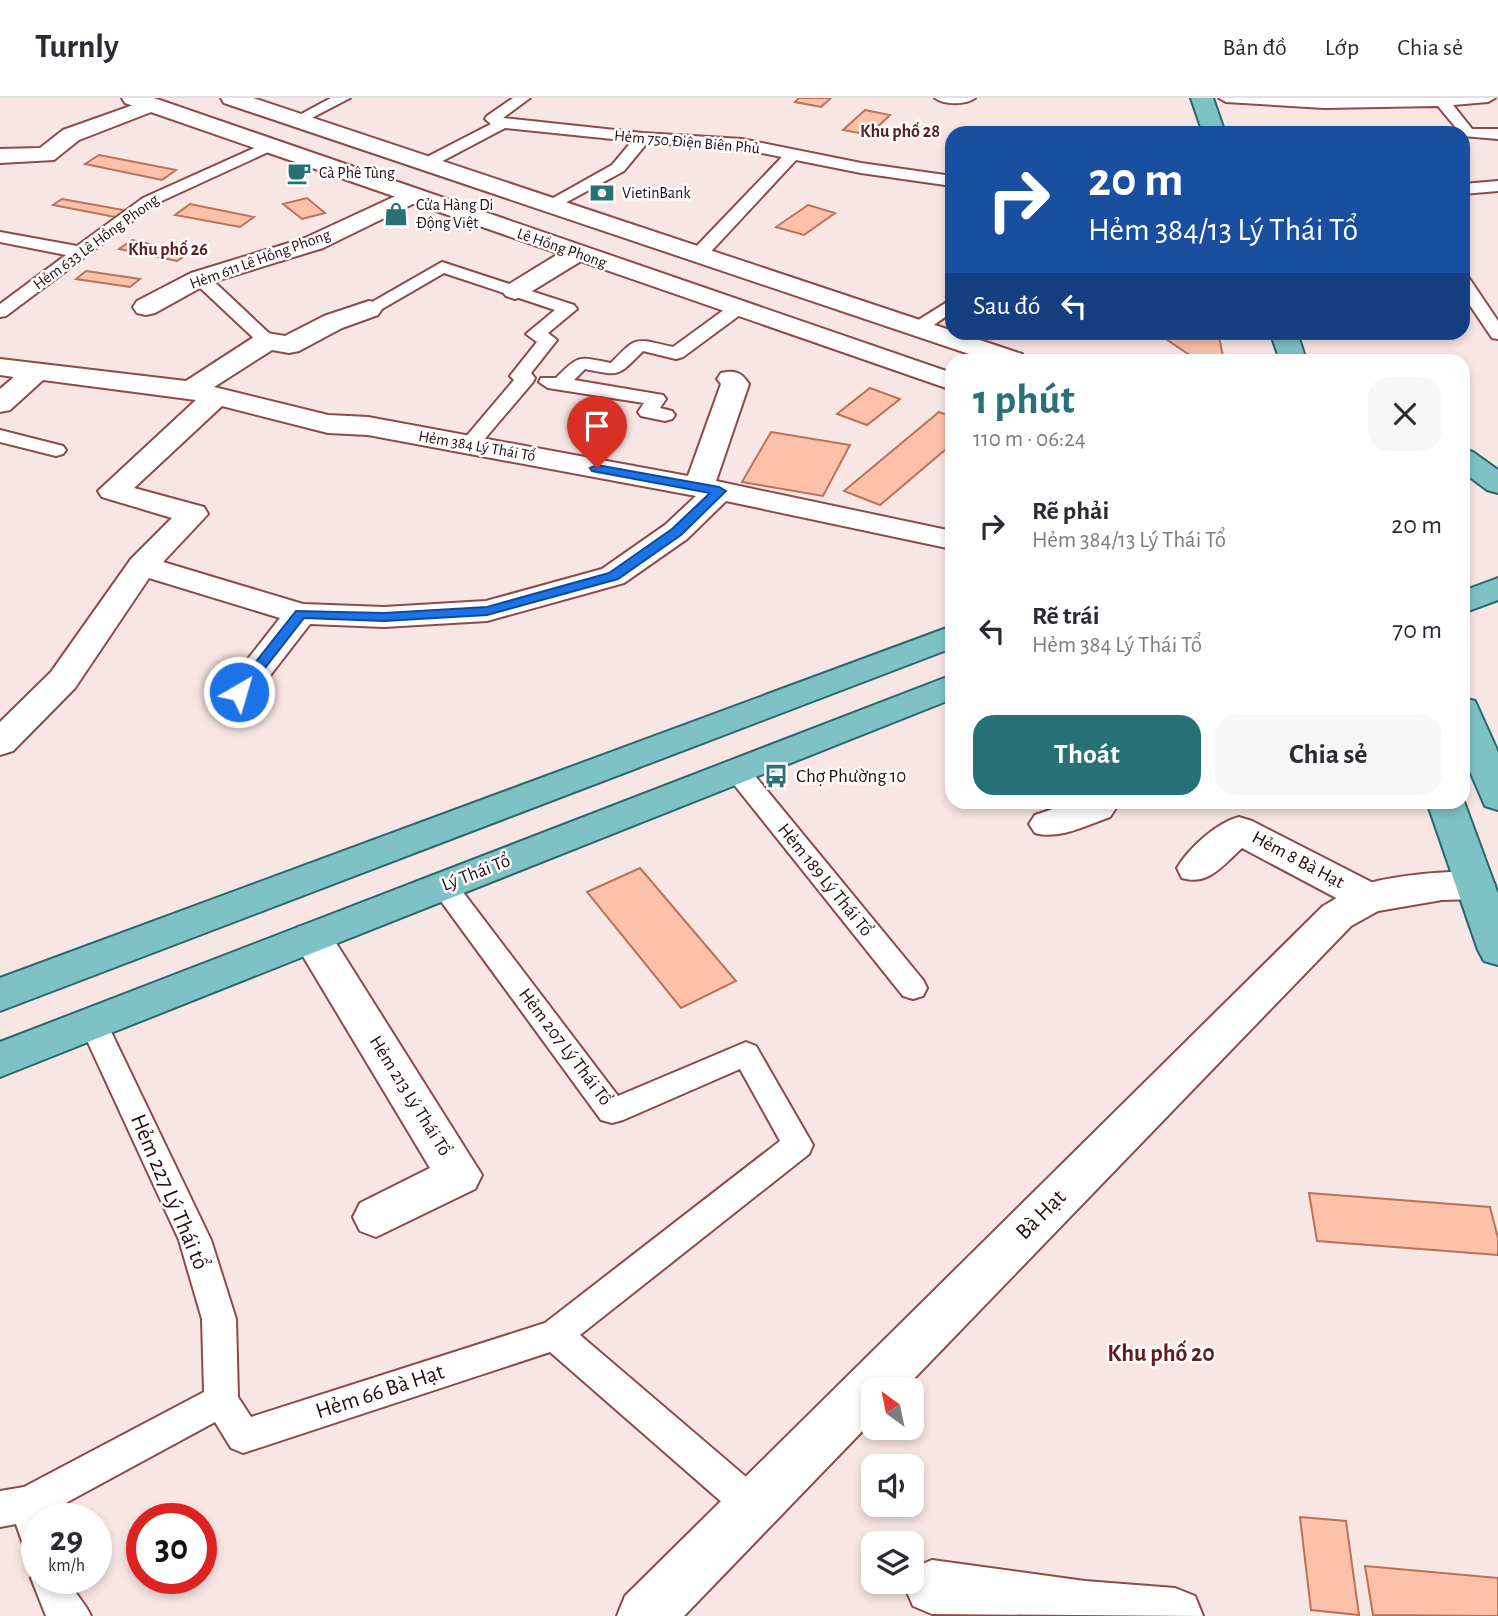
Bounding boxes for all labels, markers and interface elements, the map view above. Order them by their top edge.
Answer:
text: Turnly [35,31,119,64]
text: Bản đồ [1222,36,1287,60]
text: Lớp [1325,36,1359,60]
text: Chia sẻ [1397,36,1463,60]
district label: Khu phố 28 [860,121,940,141]
street label: Hẻm 750 Điện Biên Phủ [613,128,761,156]
icon: right [973,154,1064,245]
text: 20 m [1088,156,1184,205]
cafe icon: Cà Phê Tùng [285,159,313,187]
place label: Cà Phê Tùng [319,165,395,181]
bank icon: VietinBank [588,179,616,207]
place label: VietinBank [622,185,691,201]
street label: Hẻm 633 Lê Hồng Phong [30,191,162,293]
place label: Cửa Hàng Di Động Việt [416,197,493,231]
shop icon: Cửa Hàng Di Động Việt [382,200,410,228]
text: Hẻm 384/13 Lý Thái Tổ [1088,214,1358,246]
street label: Lê Hồng Phong [515,225,609,271]
street label: Hẻm 611 Lê Hồng Phong [188,226,333,292]
district label: Khu phố 26 [128,239,208,259]
icon: left [1055,287,1093,325]
text: Sau đó [973,293,1041,319]
button: close [1368,377,1442,451]
text: 1 phút [973,379,1075,421]
pin [567,396,627,468]
icon: arrive [578,407,616,445]
street label: Hẻm 384 Lý Thái Tổ [417,426,537,465]
text: 110 m · 06:24 [973,428,1086,451]
text: Rẽ phải [1032,498,1109,524]
icon: right [973,507,1011,545]
text: 20 m [1391,512,1442,538]
text: Hẻm 384/13 Lý Thái Tổ [1032,529,1226,552]
text: Rẽ trái [1032,603,1100,629]
icon: left [973,612,1011,650]
text: 70 m [1392,617,1442,643]
text: Hẻm 384 Lý Thái Tổ [1032,634,1202,657]
position arrow [202,655,276,729]
button: Thoát [973,715,1201,795]
button: Chia sẻ [1215,715,1442,795]
bus stop icon: Chợ Phường 10 [762,762,790,790]
place label: Chợ Phường 10 [796,767,906,786]
street label: Hẻm 189 Lý Thái Tổ [774,819,877,940]
street label: Hẻm 8 Bà Hạt [1249,828,1347,892]
street label: Lý Thái Tổ [439,850,513,895]
street label: Hẻm 207 Lý Thái Tổ [515,984,616,1109]
street label: Hẻm 213 Lý Thái Tổ [365,1032,455,1159]
street label: Hẻm 227 Lý Thái tổ [126,1110,214,1273]
street label: Bà Hạt [1012,1185,1071,1244]
district label: Khu phố 20 [1107,1340,1215,1366]
street label: Hẻm 66 Bà Hạt [313,1360,448,1424]
north arrow [861,1377,924,1440]
map controls [861,1377,924,1594]
button: sound [861,1454,924,1517]
speed limit sign: 30 [126,1503,217,1594]
text: 29 [50,1522,83,1557]
button: layers [861,1531,924,1594]
text: km/h [48,1557,85,1575]

